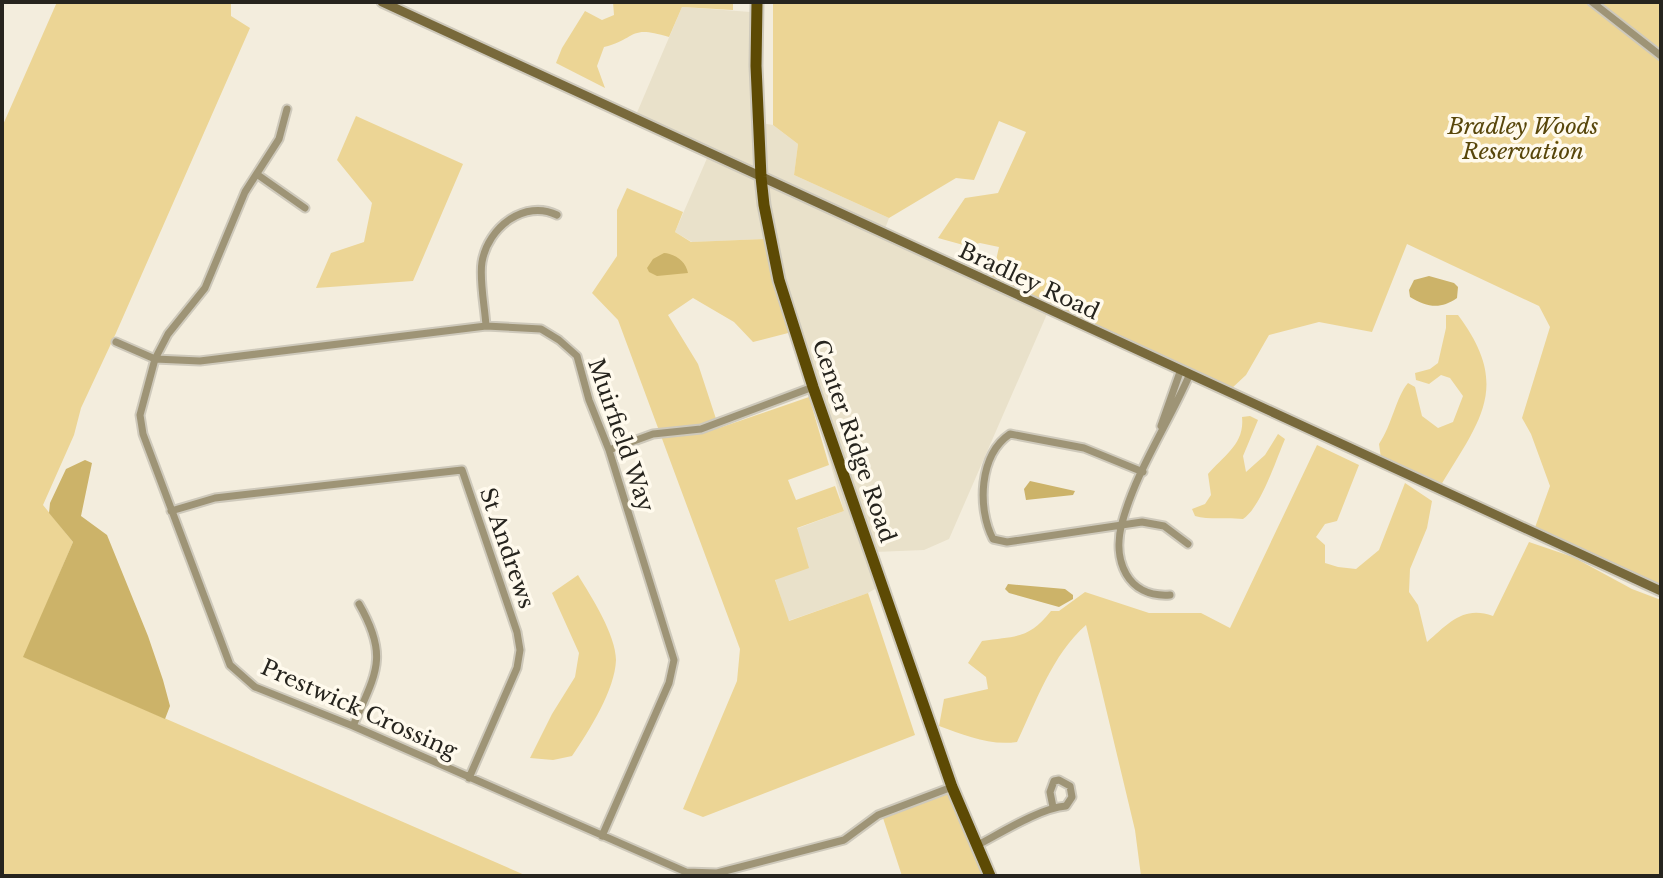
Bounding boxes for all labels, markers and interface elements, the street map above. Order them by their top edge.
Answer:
park label: Bradley Woods Reservation [1447,113,1598,165]
street label: Bradley Road [954,237,1104,325]
street label: Center Ridge Road [807,336,901,546]
street label: Muirfield Way [582,355,660,515]
street label: St Andrews [474,484,540,612]
street label: Prestwick Crossing [257,654,462,765]

